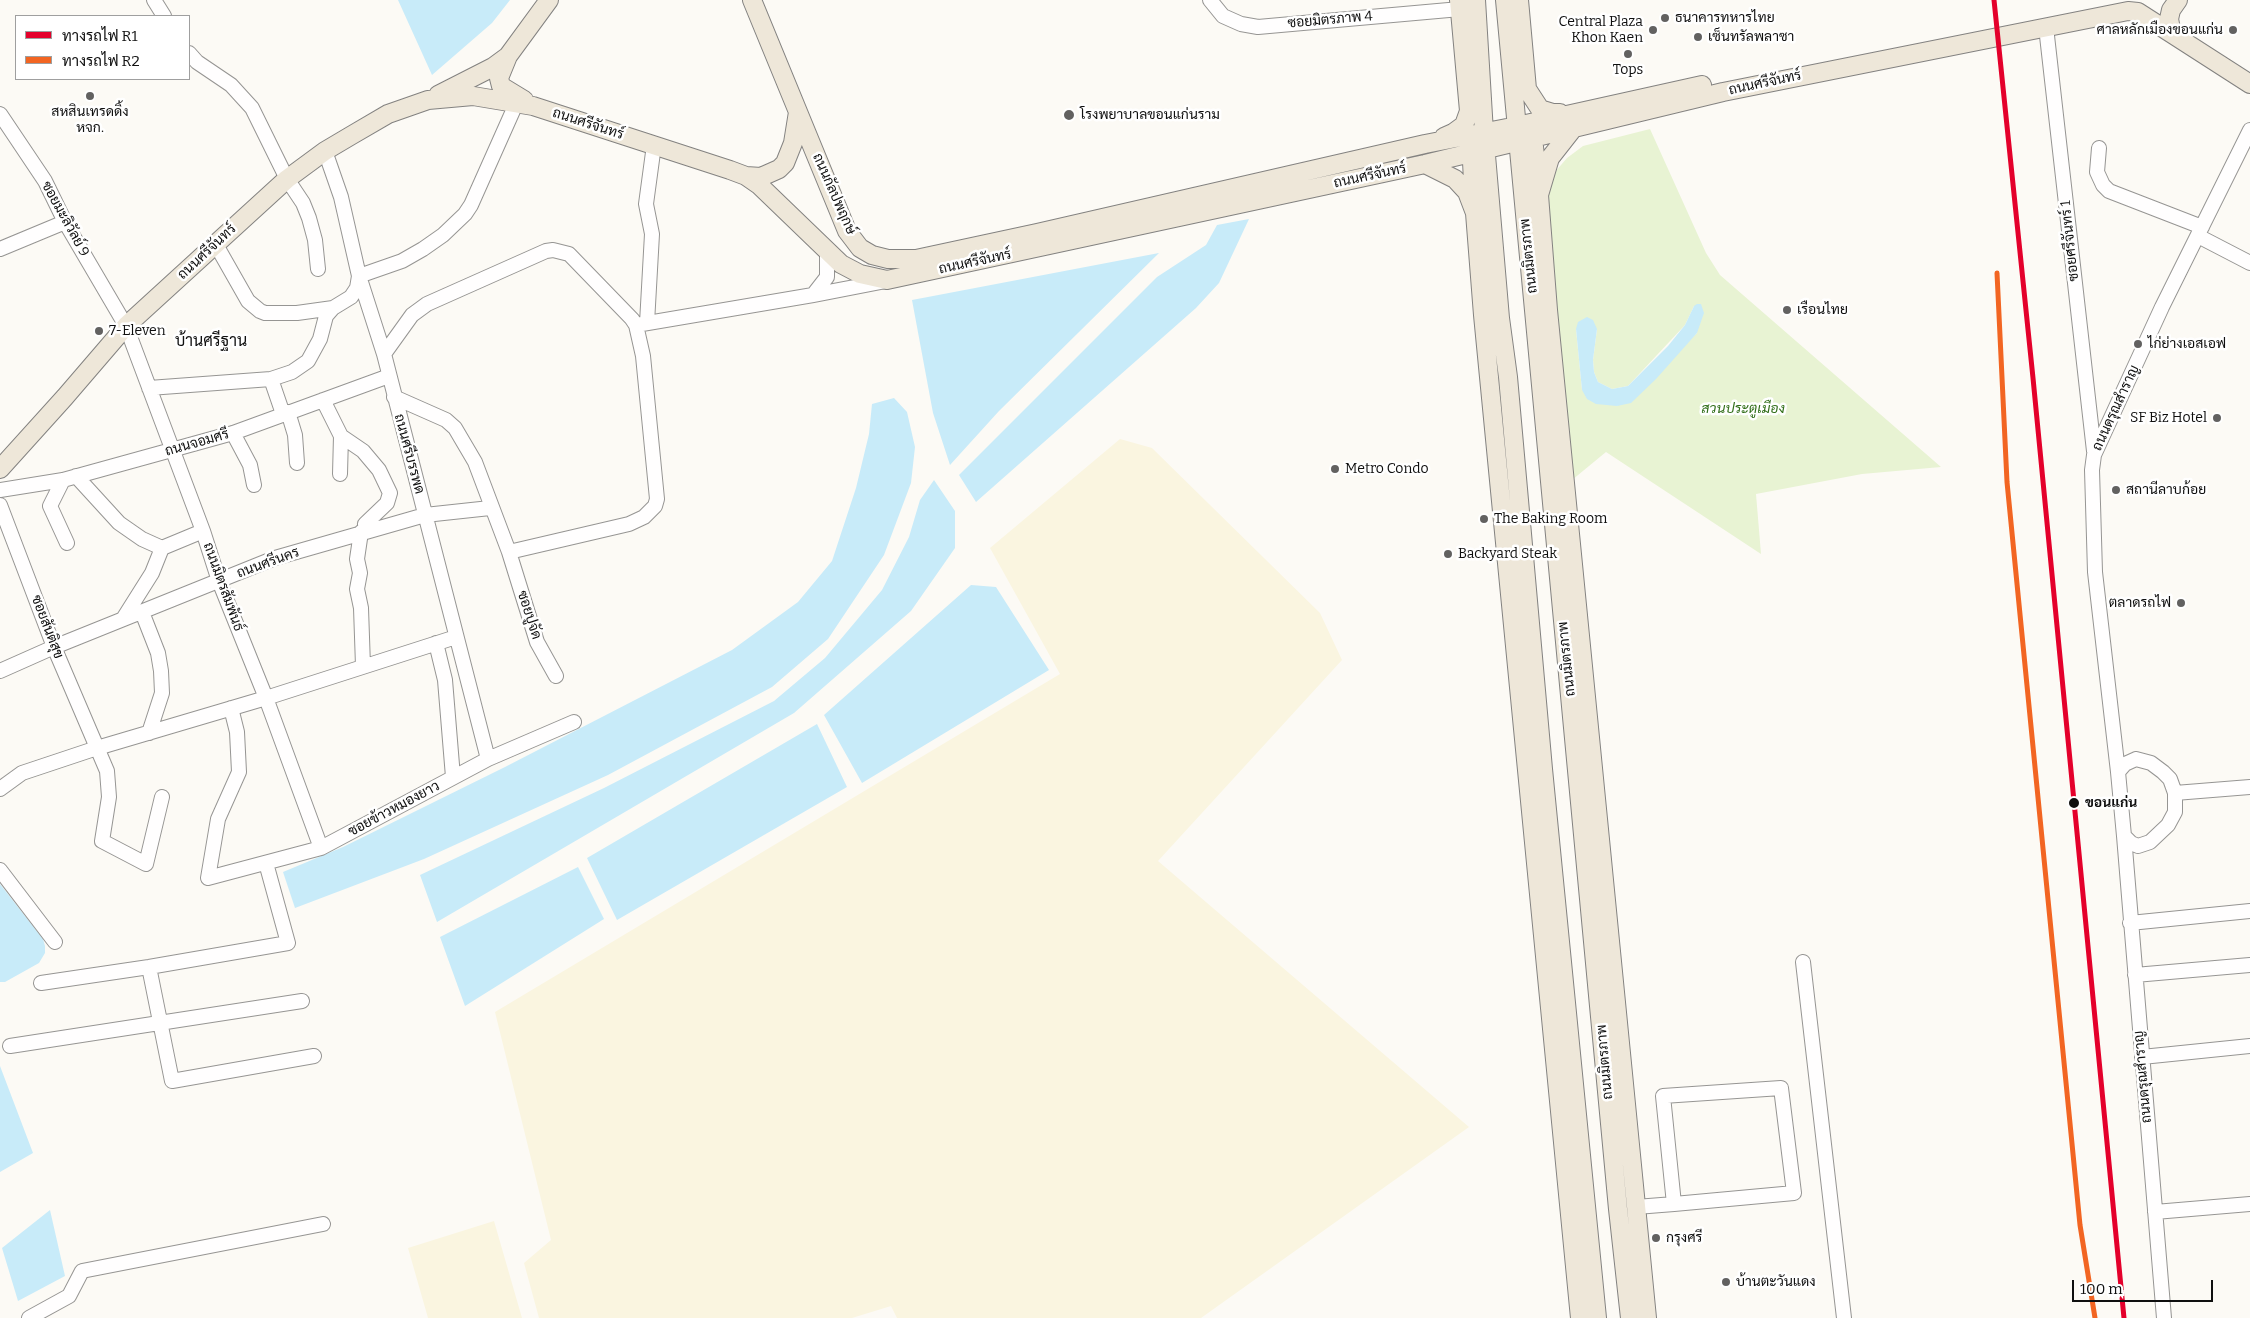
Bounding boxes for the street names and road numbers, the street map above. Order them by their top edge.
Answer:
street label: ซอยมิตรภาพ 4 [1287,8,1373,32]
street label: ถนนศรีจันทร์ [1727,67,1803,99]
street label: ถนนศรีจันทร์ [550,105,626,143]
street label: ถนนกัลปพฤกษ์ [809,151,859,237]
street label: ถนนศรีจันทร์ [1332,160,1408,192]
street label: ซอยมะลิวัลย์ 9 [37,178,93,260]
street label: ซอยศรีจันทร์ 1 [2057,200,2083,282]
street label: ถนนมิตรภาพ [1517,218,1541,294]
street label: ถนนศรีจันทร์ [174,221,240,283]
street label: ถนนศรีจันทร์ [937,246,1013,278]
street label: ถนนดรุณสำราญ [2089,362,2143,454]
street label: ถนนศรีบรรพด [390,412,428,496]
street label: ถนนจอมศรี [163,426,231,460]
street label: ถนนมิตรสัมพันธ์ [199,540,247,634]
street label: ถนนศรีนคร [234,544,302,582]
street label: ซอยปูจัด [513,589,545,641]
street label: ซอยสันติสุข [27,593,67,661]
street label: ถนนมิตรภาพ [1555,621,1579,697]
street label: ซอยข้าวหมองยาว [345,778,443,840]
street label: ถนนมิตรภาพ [1593,1024,1617,1100]
street label: ถนนดรุณสำราญ [2131,1030,2155,1124]

